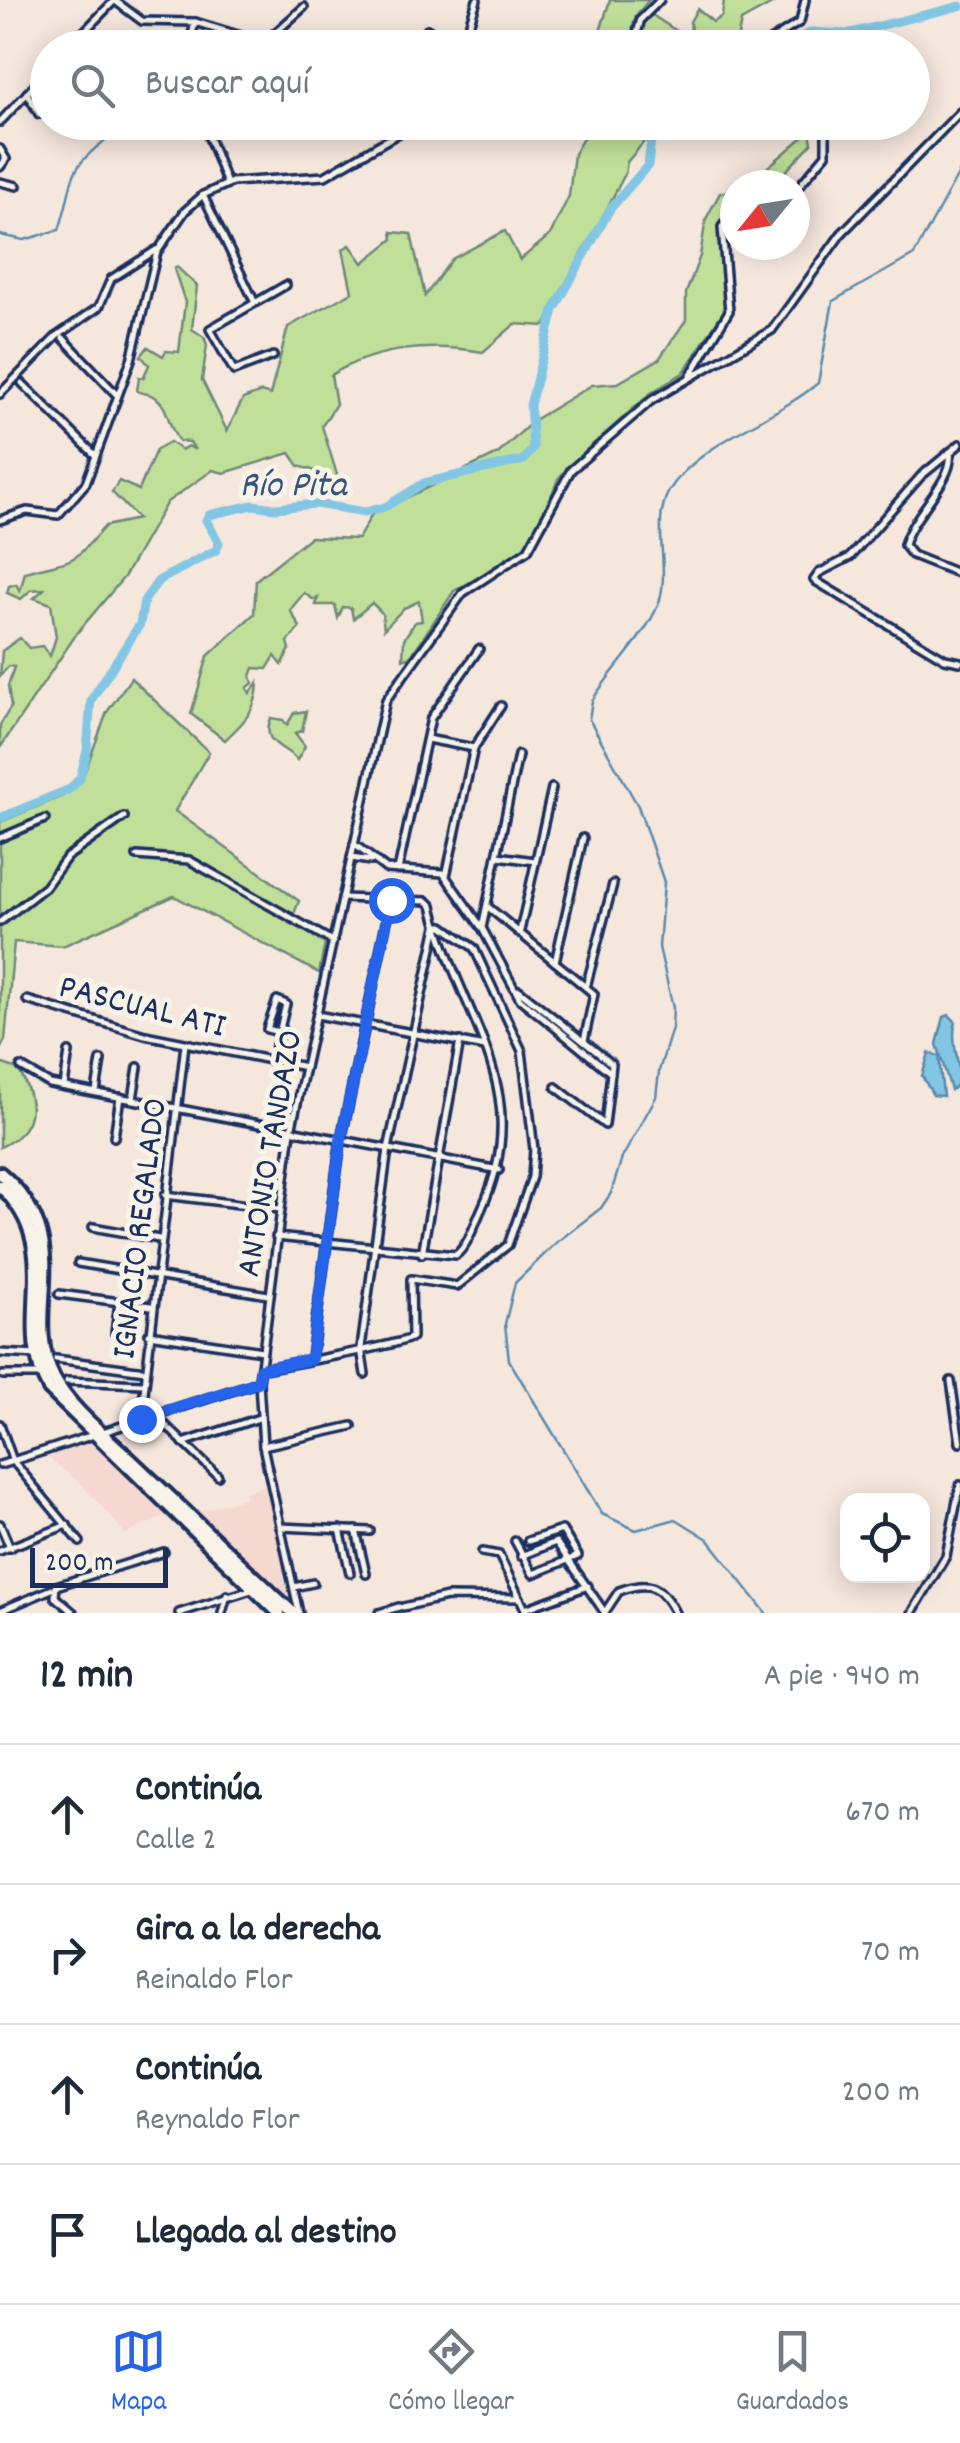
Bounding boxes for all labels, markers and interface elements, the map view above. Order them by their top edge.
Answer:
search box [30,30,930,140]
icon: search [65,58,120,113]
text: Buscar aquí [145,58,309,113]
north arrow [720,170,810,260]
water label: Río Pita [239,460,349,515]
route start [369,878,415,924]
street label: PASCUAL ATI [53,964,230,1054]
street label: ANTONIO TANDAZO [226,1027,318,1281]
street label: IGNACIO REGALADO [101,1095,183,1362]
route end [119,1397,165,1443]
map controls [840,1493,930,1583]
button: locate [840,1493,930,1583]
scale bar [30,1543,168,1588]
text: 200 m [45,1545,113,1585]
text: 12 min [40,1648,133,1708]
text: A pie · 940 m [764,1655,920,1701]
text: Continúa [135,1764,261,1819]
icon: ahead [40,1787,95,1842]
text: 670 m [845,1791,920,1837]
text: Calle 2 [135,1819,216,1865]
text: Gira a la derecha [135,1904,380,1959]
icon: right [40,1927,95,1982]
text: 70 m [861,1931,920,1977]
text: Reinaldo Flor [135,1959,293,2005]
text: Continúa [135,2044,261,2099]
icon: ahead [40,2067,95,2122]
text: 200 m [842,2071,920,2117]
text: Reynaldo Flor [135,2099,300,2145]
icon: arrive [40,2207,95,2262]
text: Llegada al destino [135,2207,397,2262]
tab: Mapa [111,2324,166,2424]
tab: Cómo llegar [388,2324,514,2424]
tab: Guardados [736,2324,849,2424]

